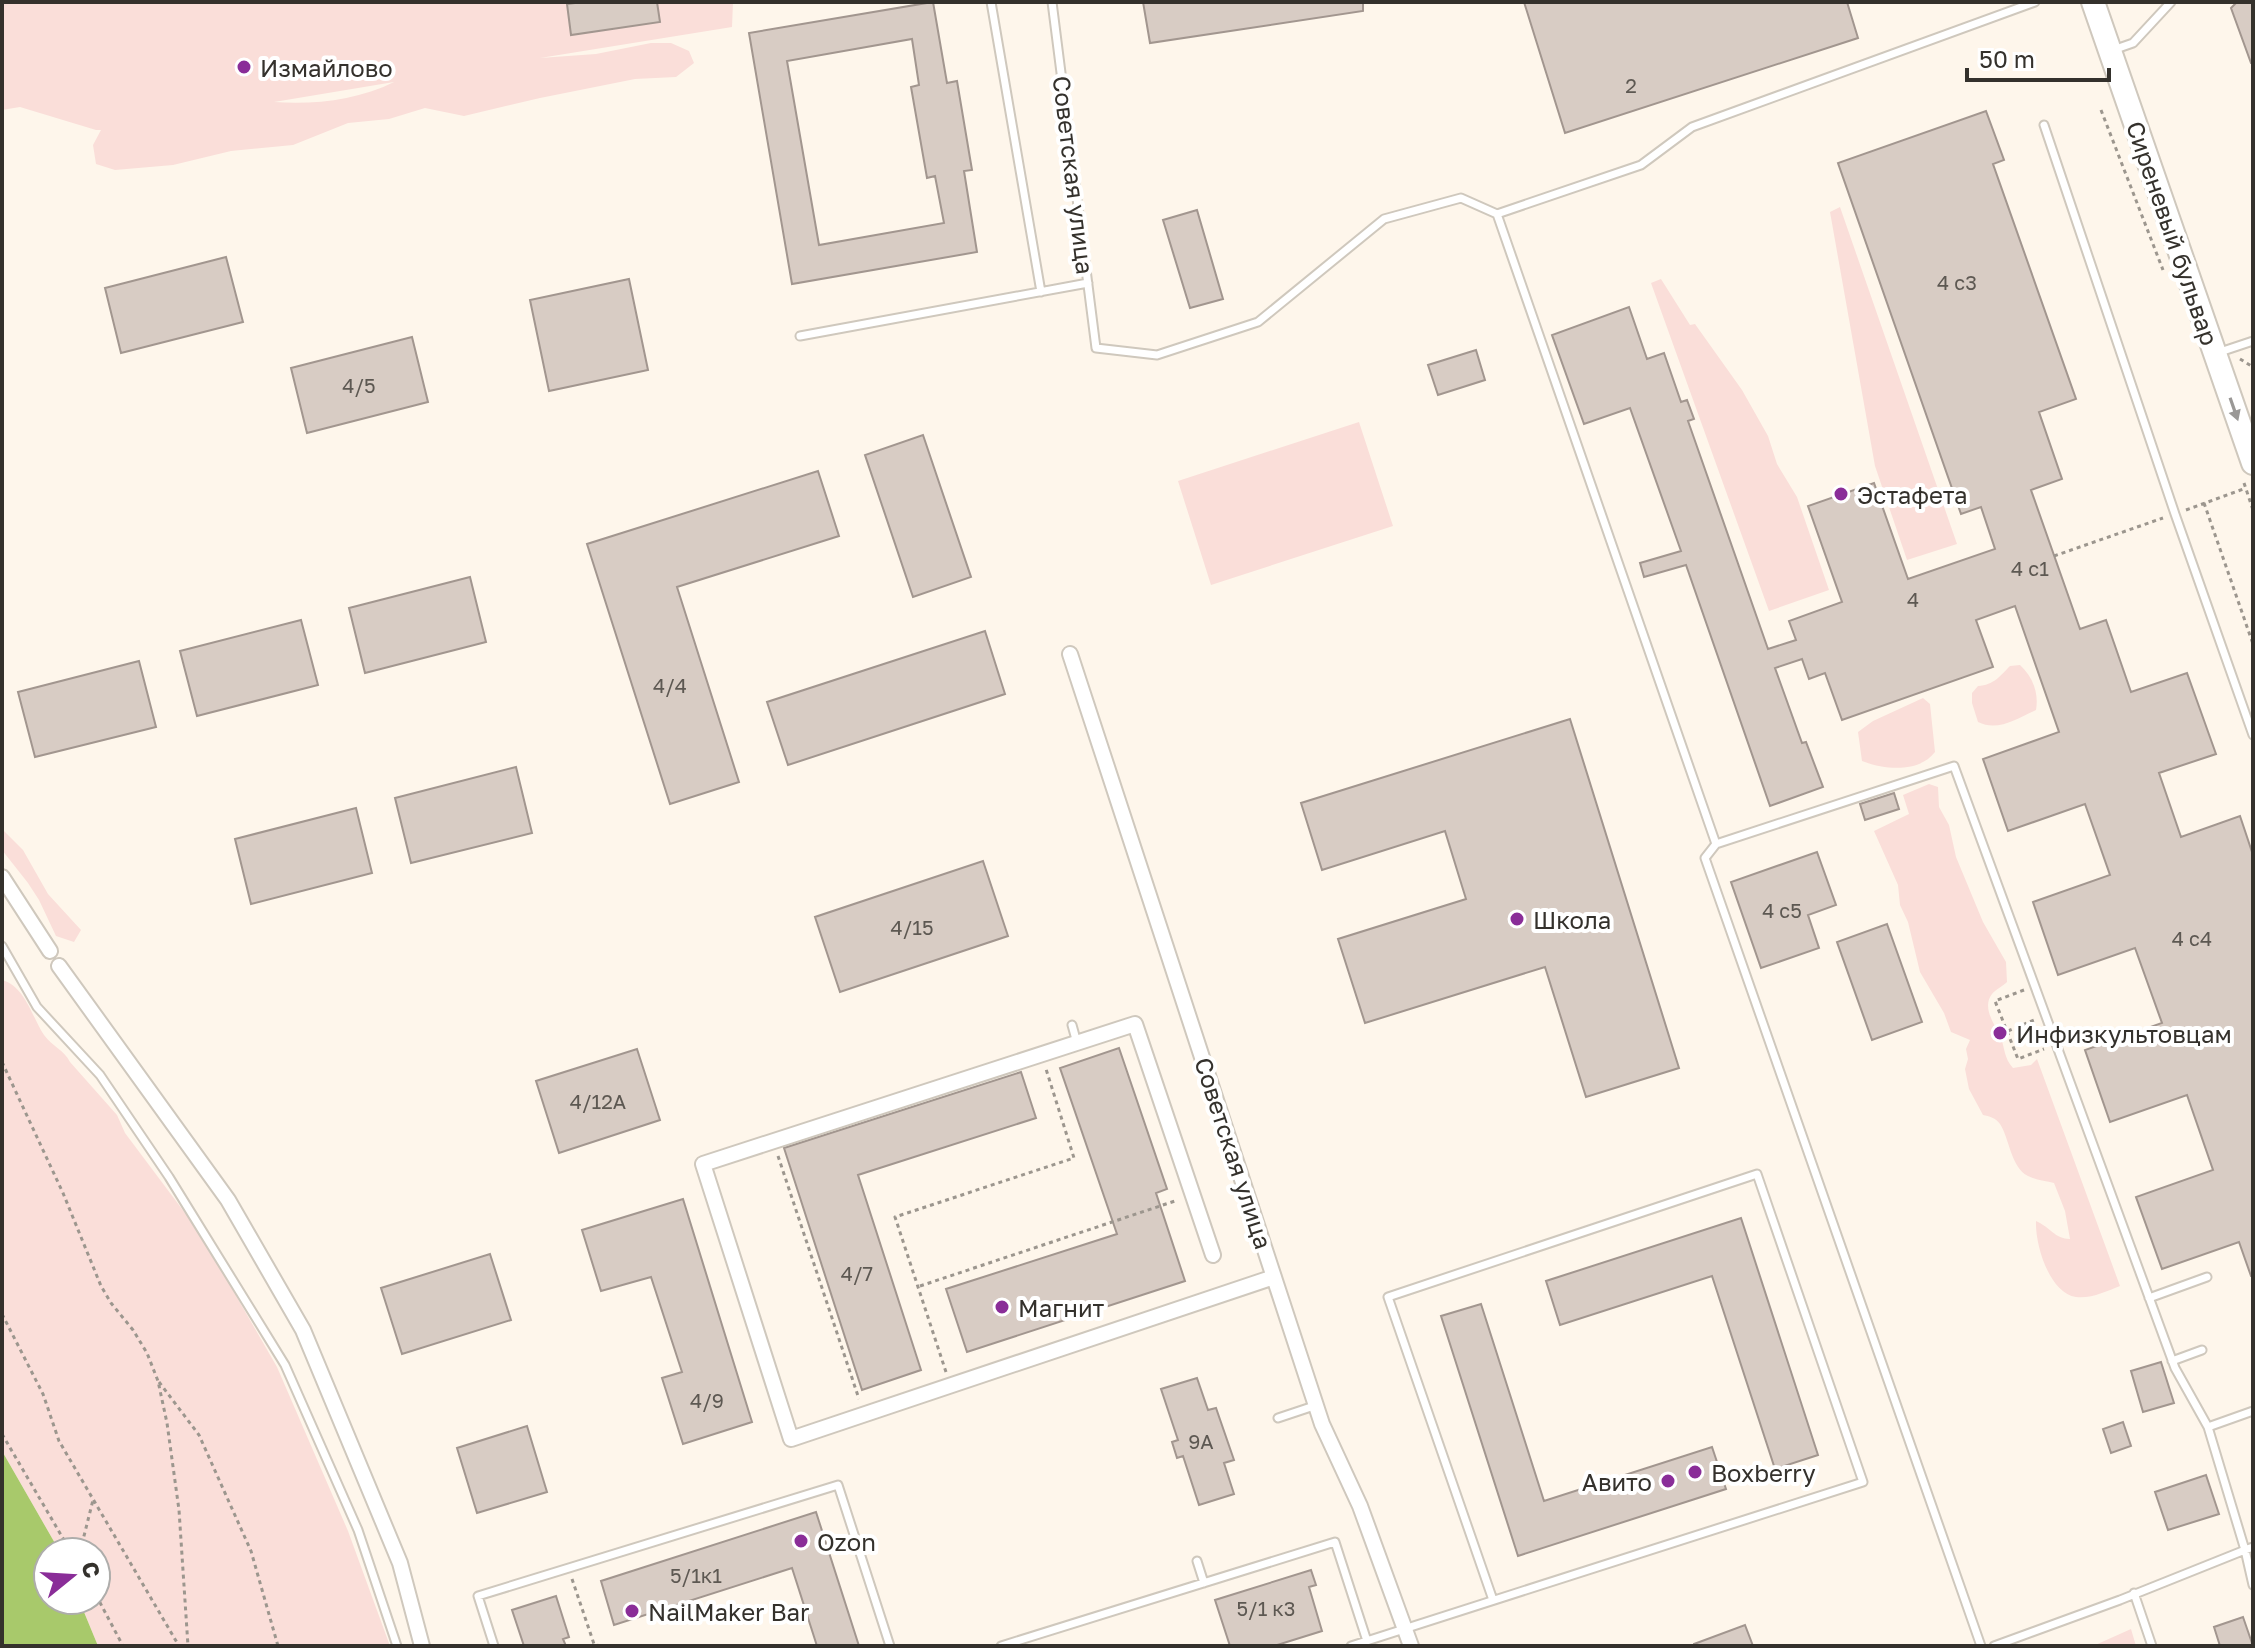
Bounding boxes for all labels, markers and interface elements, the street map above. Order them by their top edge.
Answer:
scale bar [1967,32,2109,82]
text: 50 m [1979,44,2035,73]
place label: Измайлово [260,53,393,82]
marker: Измайлово [235,58,253,76]
house number: 2 [1625,73,1637,97]
street label: Советская улица [1047,74,1101,276]
street label: Сиреневый бульвар [2121,117,2225,349]
house number: 4 с3 [1937,270,1977,294]
house number: 4/5 [342,373,376,397]
one-way arrow [2229,397,2241,421]
place label: Эстафета [1857,480,1968,509]
marker: Эстафета [1832,485,1850,503]
house number: 4 с1 [2011,556,2049,580]
house number: 4 [1907,587,1919,611]
house number: 4/4 [653,673,687,697]
house number: 4 c5 [1762,898,1802,922]
place label: Школа [1533,905,1611,934]
marker: Школа [1508,910,1526,928]
house number: 4/15 [890,915,934,939]
house number: 4 с4 [2172,926,2212,950]
place label: Инфизкультовцам [2016,1019,2232,1048]
marker: Инфизкультовцам [1991,1024,2009,1042]
street label: Советская улица [1189,1054,1279,1252]
house number: 4/12А [570,1089,626,1113]
house number: 4/7 [841,1261,873,1285]
place label: Магнит [1018,1293,1105,1322]
marker: Магнит [993,1298,1011,1316]
house number: 4/9 [690,1388,724,1412]
house number: 9А [1188,1429,1214,1453]
place label: Boxberry [1711,1458,1816,1487]
marker: Boxberry [1686,1463,1704,1481]
place label: Авито [1582,1467,1652,1496]
marker: Авито [1659,1472,1677,1490]
place label: Ozon [817,1527,876,1556]
marker: Ozon [792,1532,810,1550]
north arrow [32,1536,112,1616]
text: С [76,1558,107,1581]
house number: 5/1к1 [670,1563,722,1587]
house number: 5/1 к3 [1236,1596,1296,1620]
place label: NailMaker Bar [648,1597,809,1626]
marker: NailMaker Bar [623,1602,641,1620]

